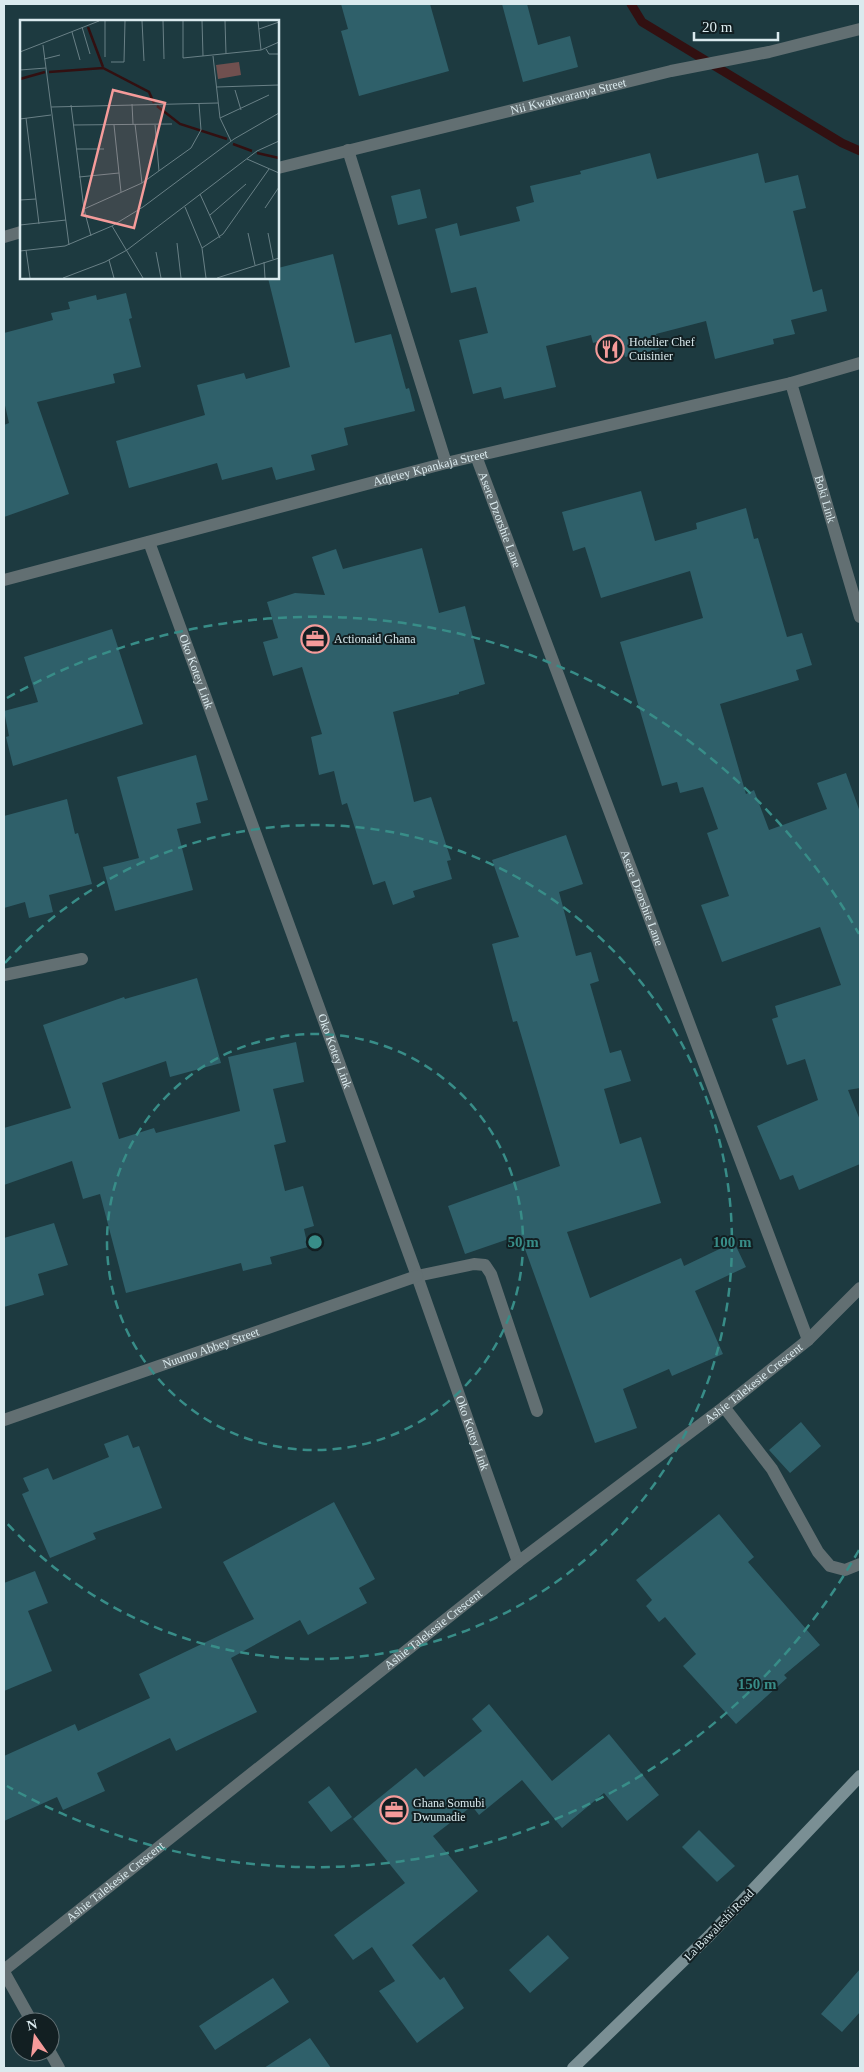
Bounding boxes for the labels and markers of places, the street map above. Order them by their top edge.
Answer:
restaurant icon: Hotelier Chef Cuisinier [595,334,625,364]
place label: Hotelier Chef Cuisinier [629,335,695,363]
office icon: Actionaid Ghana [300,624,330,654]
place label: Actionaid Ghana [334,632,416,646]
centre of rings [306,1233,324,1251]
office icon: Ghana Somubi Dwumadie [379,1795,409,1825]
place label: Ghana Somubi Dwumadie [413,1796,485,1824]

